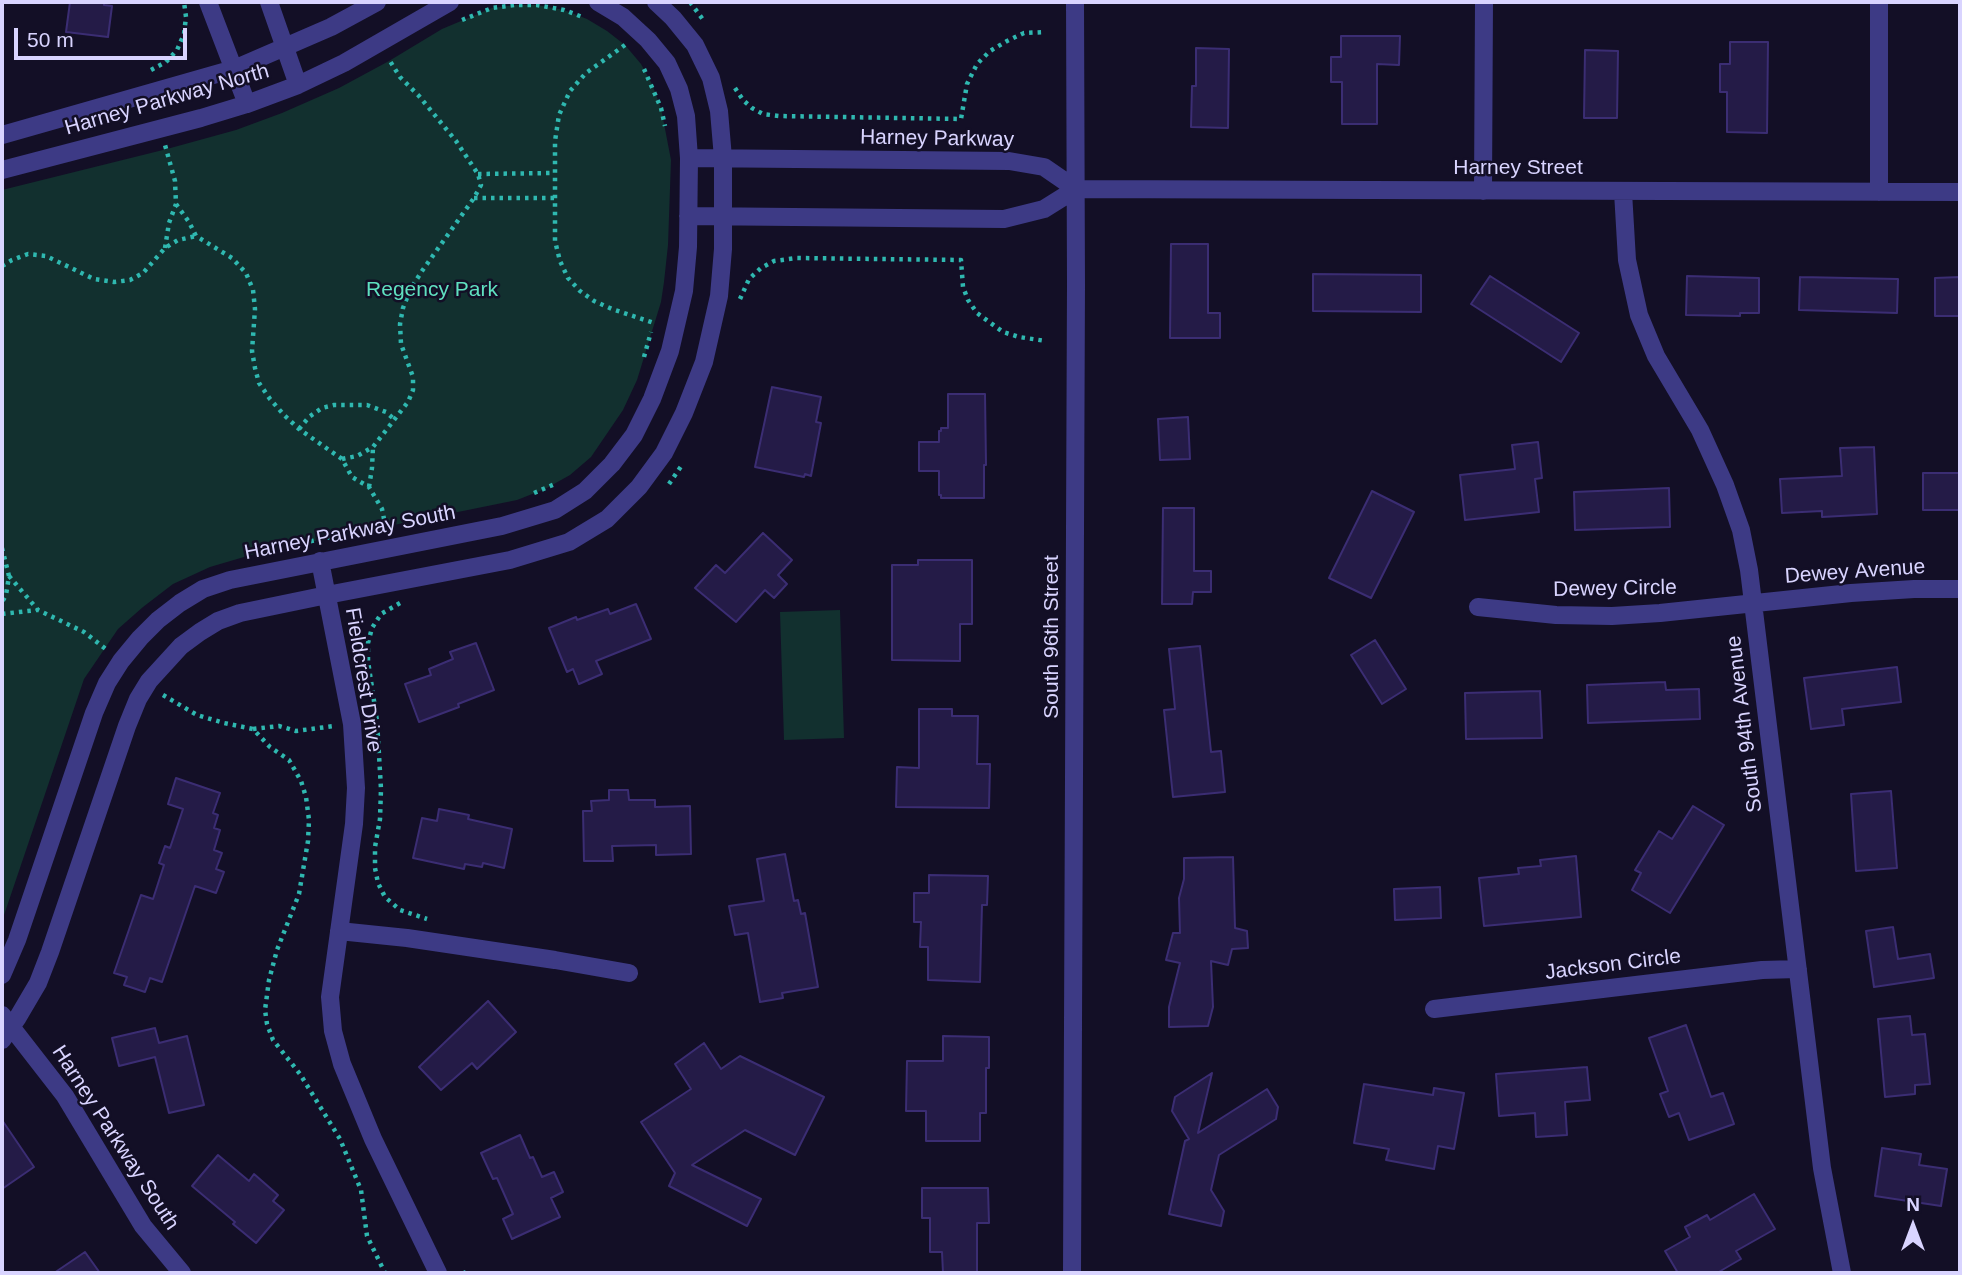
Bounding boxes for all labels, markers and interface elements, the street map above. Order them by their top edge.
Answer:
scale bar [18,14,191,58]
text: 50 m [27,28,74,51]
street label: Harney Parkway North [62,59,272,141]
street label: Harney Parkway [860,125,1014,153]
street label: Harney Street [1453,155,1583,181]
park label: Regency Park [366,277,498,303]
street label: Harney Parkway South [242,500,458,566]
street label: South 96th Street [1039,555,1065,719]
street label: Dewey Avenue [1784,555,1926,589]
street label: Dewey Circle [1553,575,1677,603]
street label: Fieldcrest Drive [339,606,387,754]
street label: South 94th Avenue [1722,634,1768,814]
street label: Jackson Circle [1544,944,1682,986]
street label: Harney Parkway South [46,1041,184,1235]
north arrow [1878,1191,1948,1261]
text: N [1906,1194,1920,1215]

